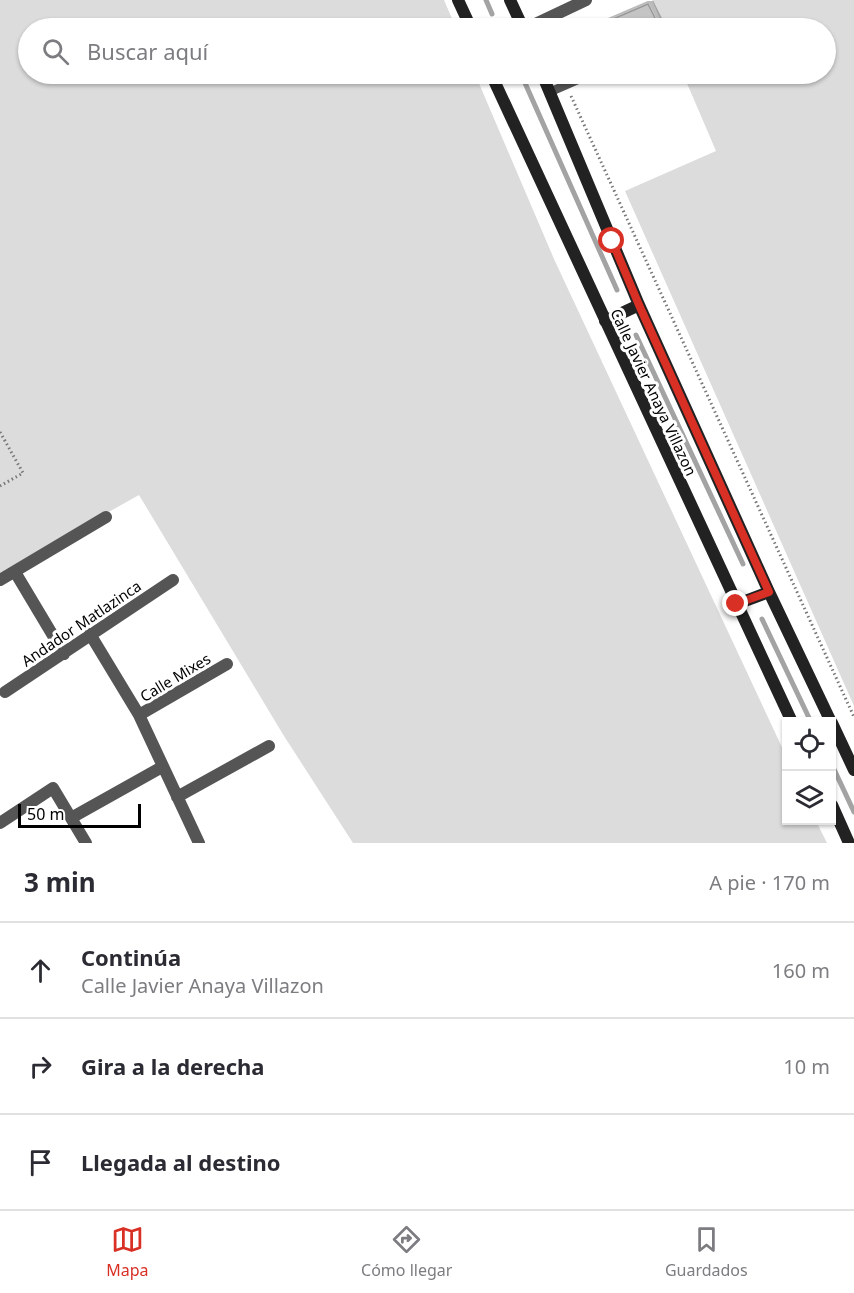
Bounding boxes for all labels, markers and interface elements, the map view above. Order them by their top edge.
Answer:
search box [18,18,836,84]
icon: search [39,35,72,68]
text: Buscar aquí [87,36,208,66]
route start [598,227,624,253]
street label: Calle Javier Anaya Villazon [606,305,702,479]
street label: Andador Matlazinca [17,575,145,671]
route end [722,590,748,616]
street label: Calle Mixes [136,648,214,706]
map controls [782,717,836,825]
button: locate [782,717,836,771]
button: layers [782,771,836,825]
scale bar [18,801,141,828]
text: 50 m [27,803,64,825]
text: 3 min [24,864,96,900]
text: A pie · 170 m [709,869,830,896]
text: Continúa [81,942,181,972]
icon: ahead [24,954,57,987]
text: 160 m [772,957,830,984]
text: Calle Javier Anaya Villazon [81,972,324,999]
icon: right [24,1050,57,1083]
text: Gira a la derecha [81,1051,265,1081]
text: 10 m [783,1053,830,1080]
icon: arrive [24,1146,57,1179]
text: Llegada al destino [81,1147,281,1177]
tab: Mapa [106,1223,149,1281]
tab: Cómo llegar [361,1223,452,1281]
tab: Guardados [665,1223,748,1281]

